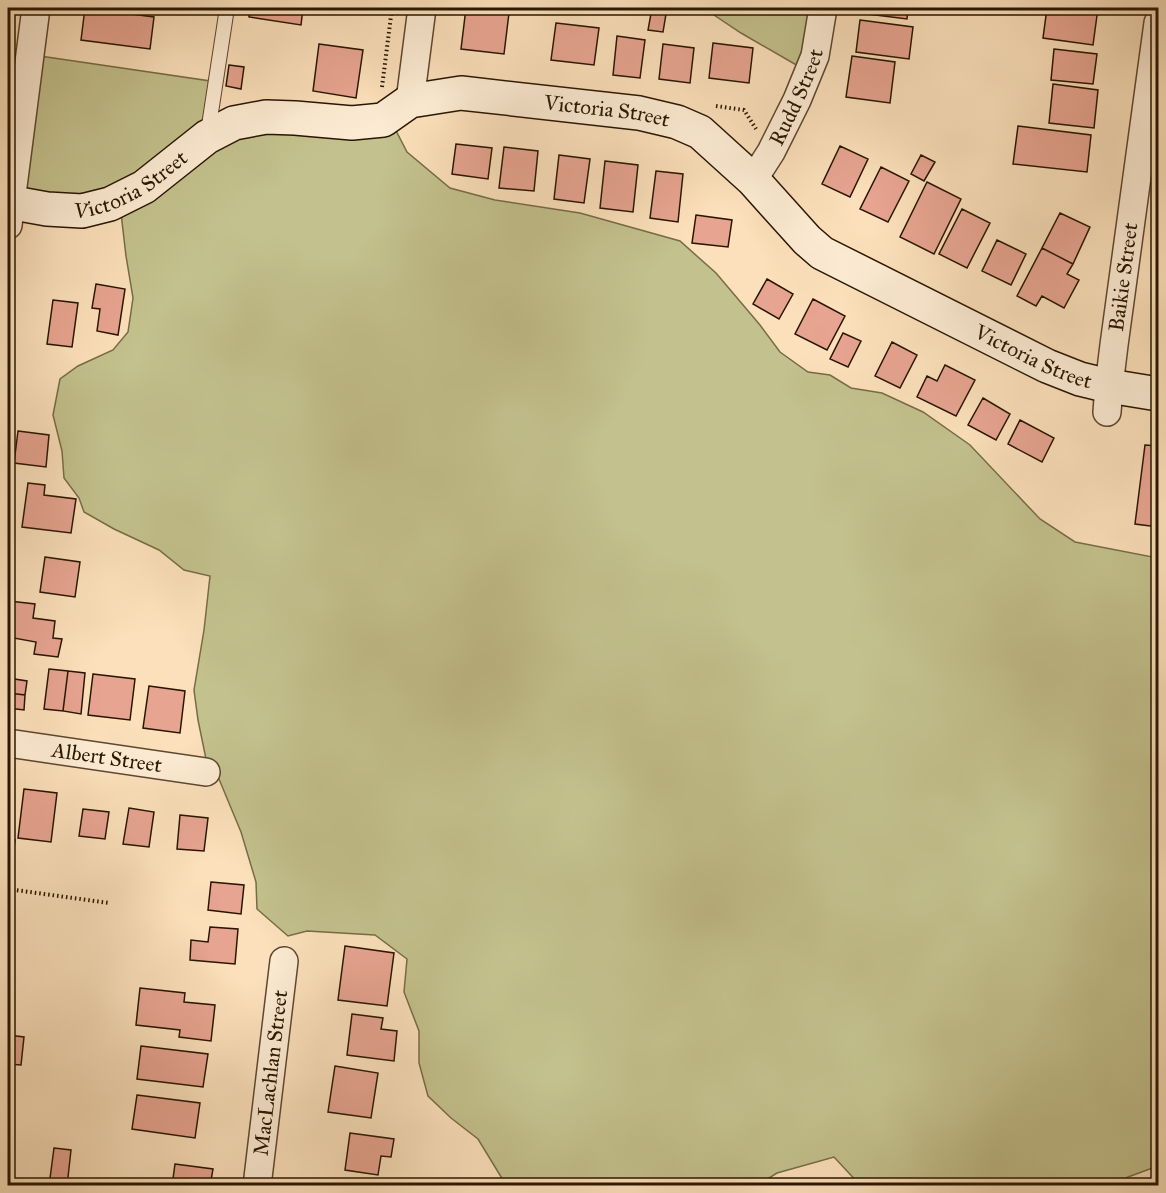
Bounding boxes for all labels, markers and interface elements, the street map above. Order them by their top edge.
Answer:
street label: Rudd Street [763,47,829,150]
street label: Victoria Street [542,89,673,133]
street label: Victoria Street [72,144,193,224]
street label: Baikie Street [1103,220,1144,333]
street label: Victoria Street [969,318,1095,395]
street label: Albert Street [49,736,164,778]
street label: MacLachlan Street [248,988,293,1157]

